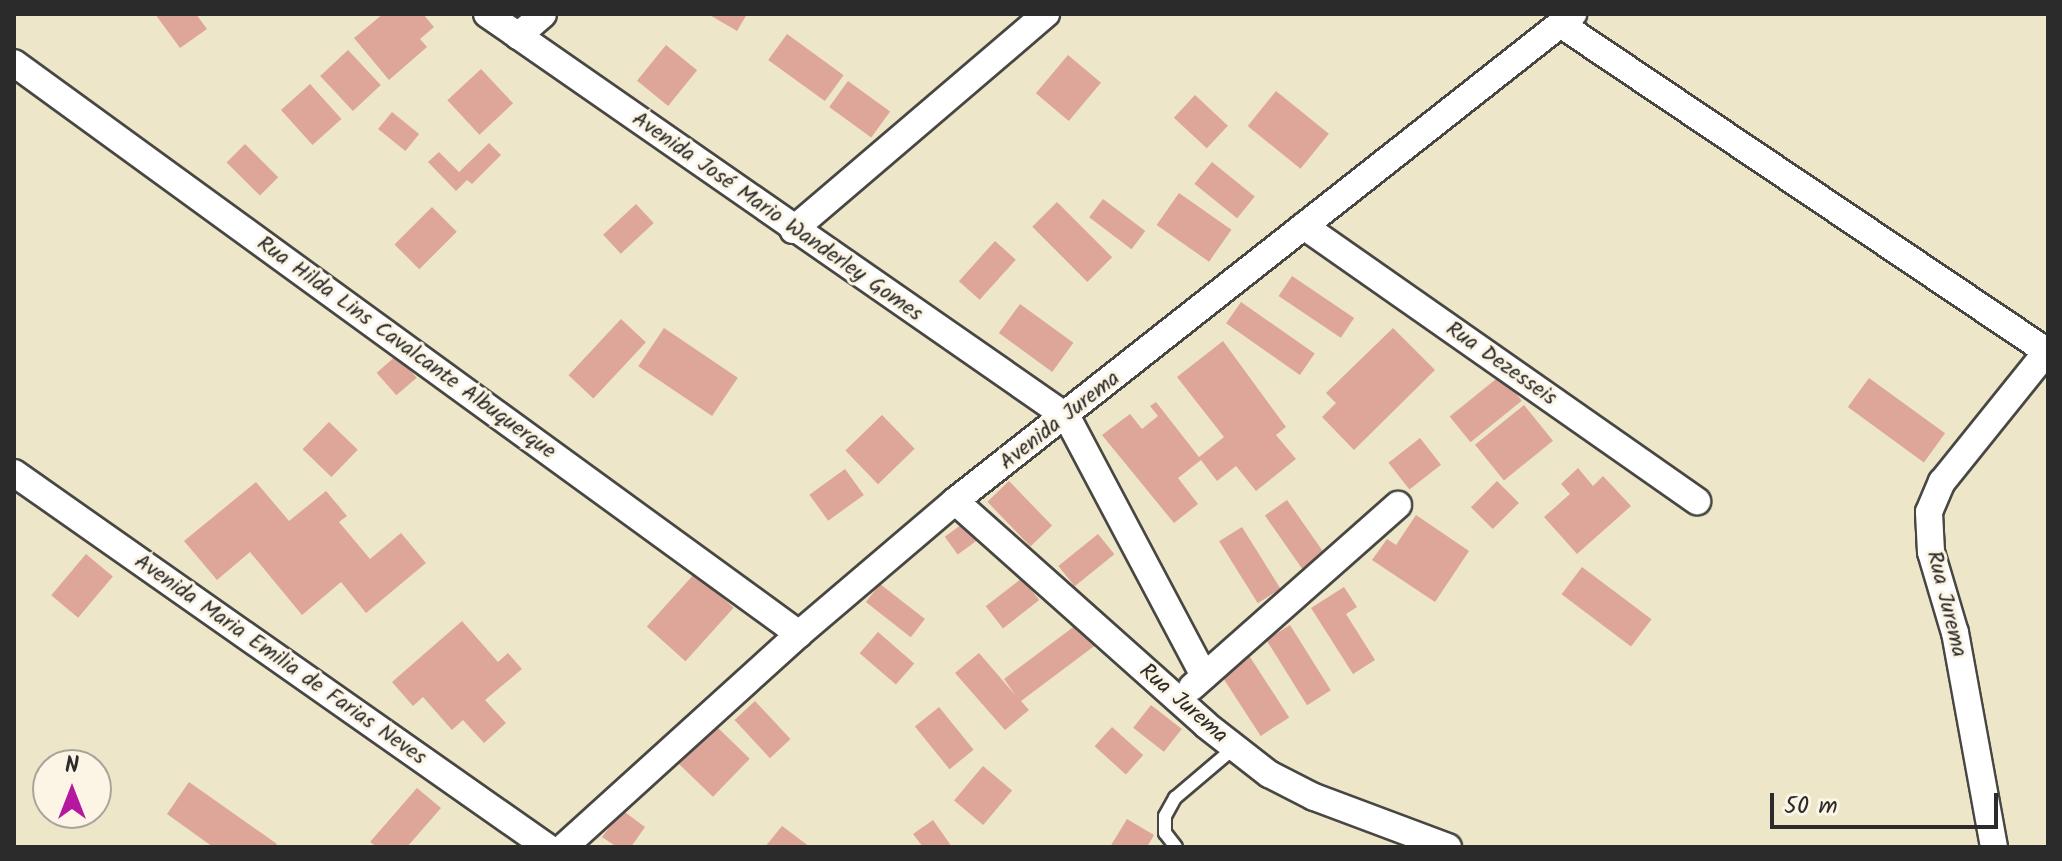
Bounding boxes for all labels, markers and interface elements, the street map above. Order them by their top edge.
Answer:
street label: Avenida José Mario Wanderley Gomes [627,106,927,328]
street label: Rua Hilda Lins Cavalcante Albuquerque [251,231,561,465]
street label: Rua Dezesseis [1440,316,1562,412]
street label: Avenida Jurema [995,366,1125,476]
street label: Rua Jurema [1920,548,1972,660]
street label: Avenida Maria Emilia de Farias Neves [129,549,431,771]
street label: Rua Jurema [1133,658,1233,750]
north arrow [32,749,112,829]
text: N [65,749,79,784]
scale bar [1774,777,2002,827]
text: 50 m [1784,787,1838,826]

